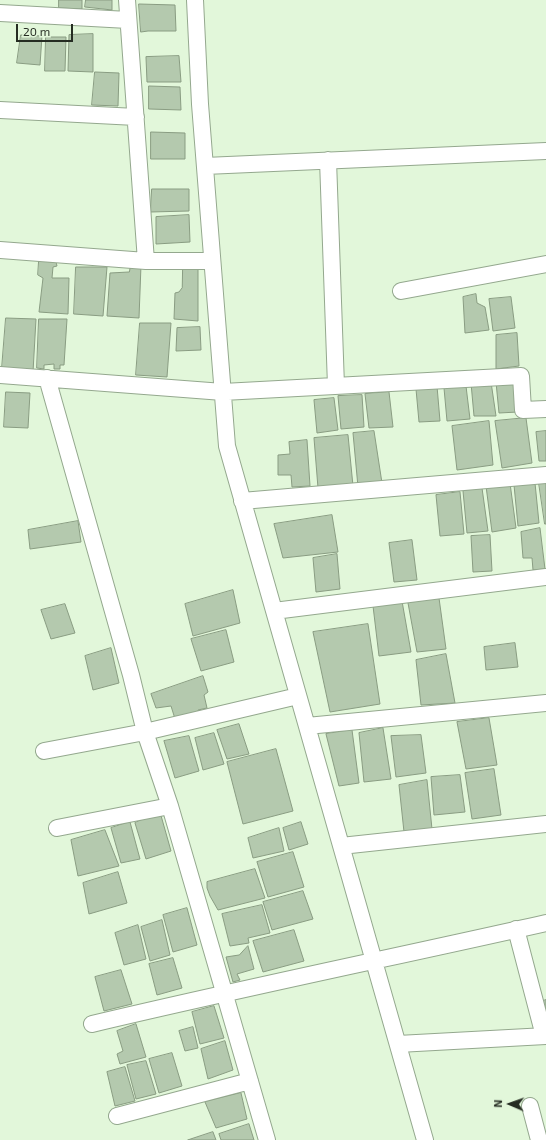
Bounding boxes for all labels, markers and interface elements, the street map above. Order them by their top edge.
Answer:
scale bar [18,16,75,42]
text: 20 m [23,24,50,38]
north arrow [490,1084,530,1124]
text: N [491,1099,504,1108]

